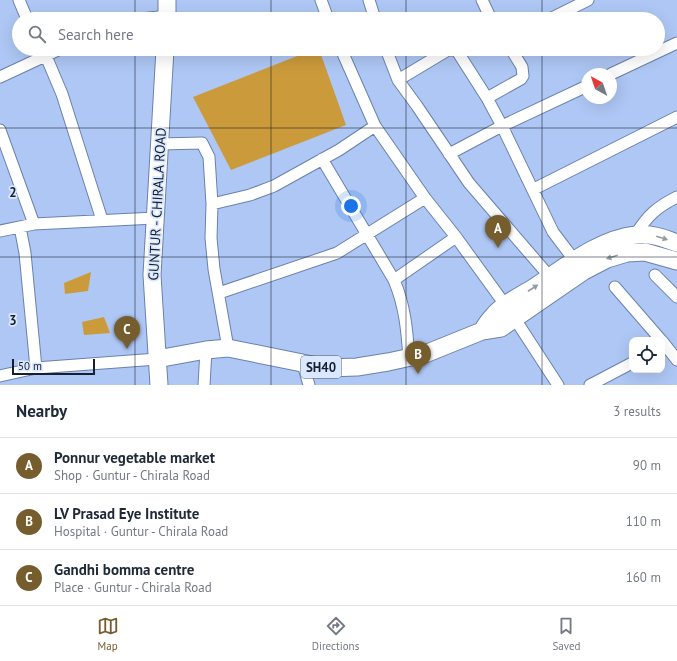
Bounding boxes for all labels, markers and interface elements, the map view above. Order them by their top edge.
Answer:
search box [12,12,665,56]
icon: search [26,23,48,45]
text: Search here [58,25,134,44]
north arrow [581,68,617,104]
street label: GUNTUR - CHIRALA ROAD [144,127,170,281]
text: 2 [9,184,17,201]
your location [341,196,361,216]
pin: A [485,215,511,248]
one-way arrow [656,235,668,241]
one-way arrow [606,254,618,260]
one-way arrow [527,285,539,292]
text: 3 [9,312,17,329]
pin: C [114,316,140,349]
map controls [629,337,665,373]
button: locate [629,337,665,373]
pin: B [405,341,431,374]
road number: SH40 [301,356,341,378]
scale bar [12,357,95,376]
text: 50 m [18,359,42,373]
text: Nearby [16,400,67,422]
text: 3 results [613,403,661,420]
text: Ponnur vegetable market [54,448,215,467]
text: A [25,457,33,474]
text: 90 m [633,457,661,474]
text: Shop · Guntur - Chirala Road [54,467,210,484]
text: LV Prasad Eye Institute [54,504,199,523]
text: B [25,513,33,530]
text: 110 m [626,513,661,530]
text: Hospital · Guntur - Chirala Road [54,523,228,540]
text: Gandhi bomma centre [54,560,194,579]
text: C [25,569,33,586]
text: 160 m [626,569,661,586]
text: Place · Guntur - Chirala Road [54,579,212,596]
tab: Map [97,615,119,653]
tab: Directions [312,615,359,653]
tab: Saved [552,615,580,653]

